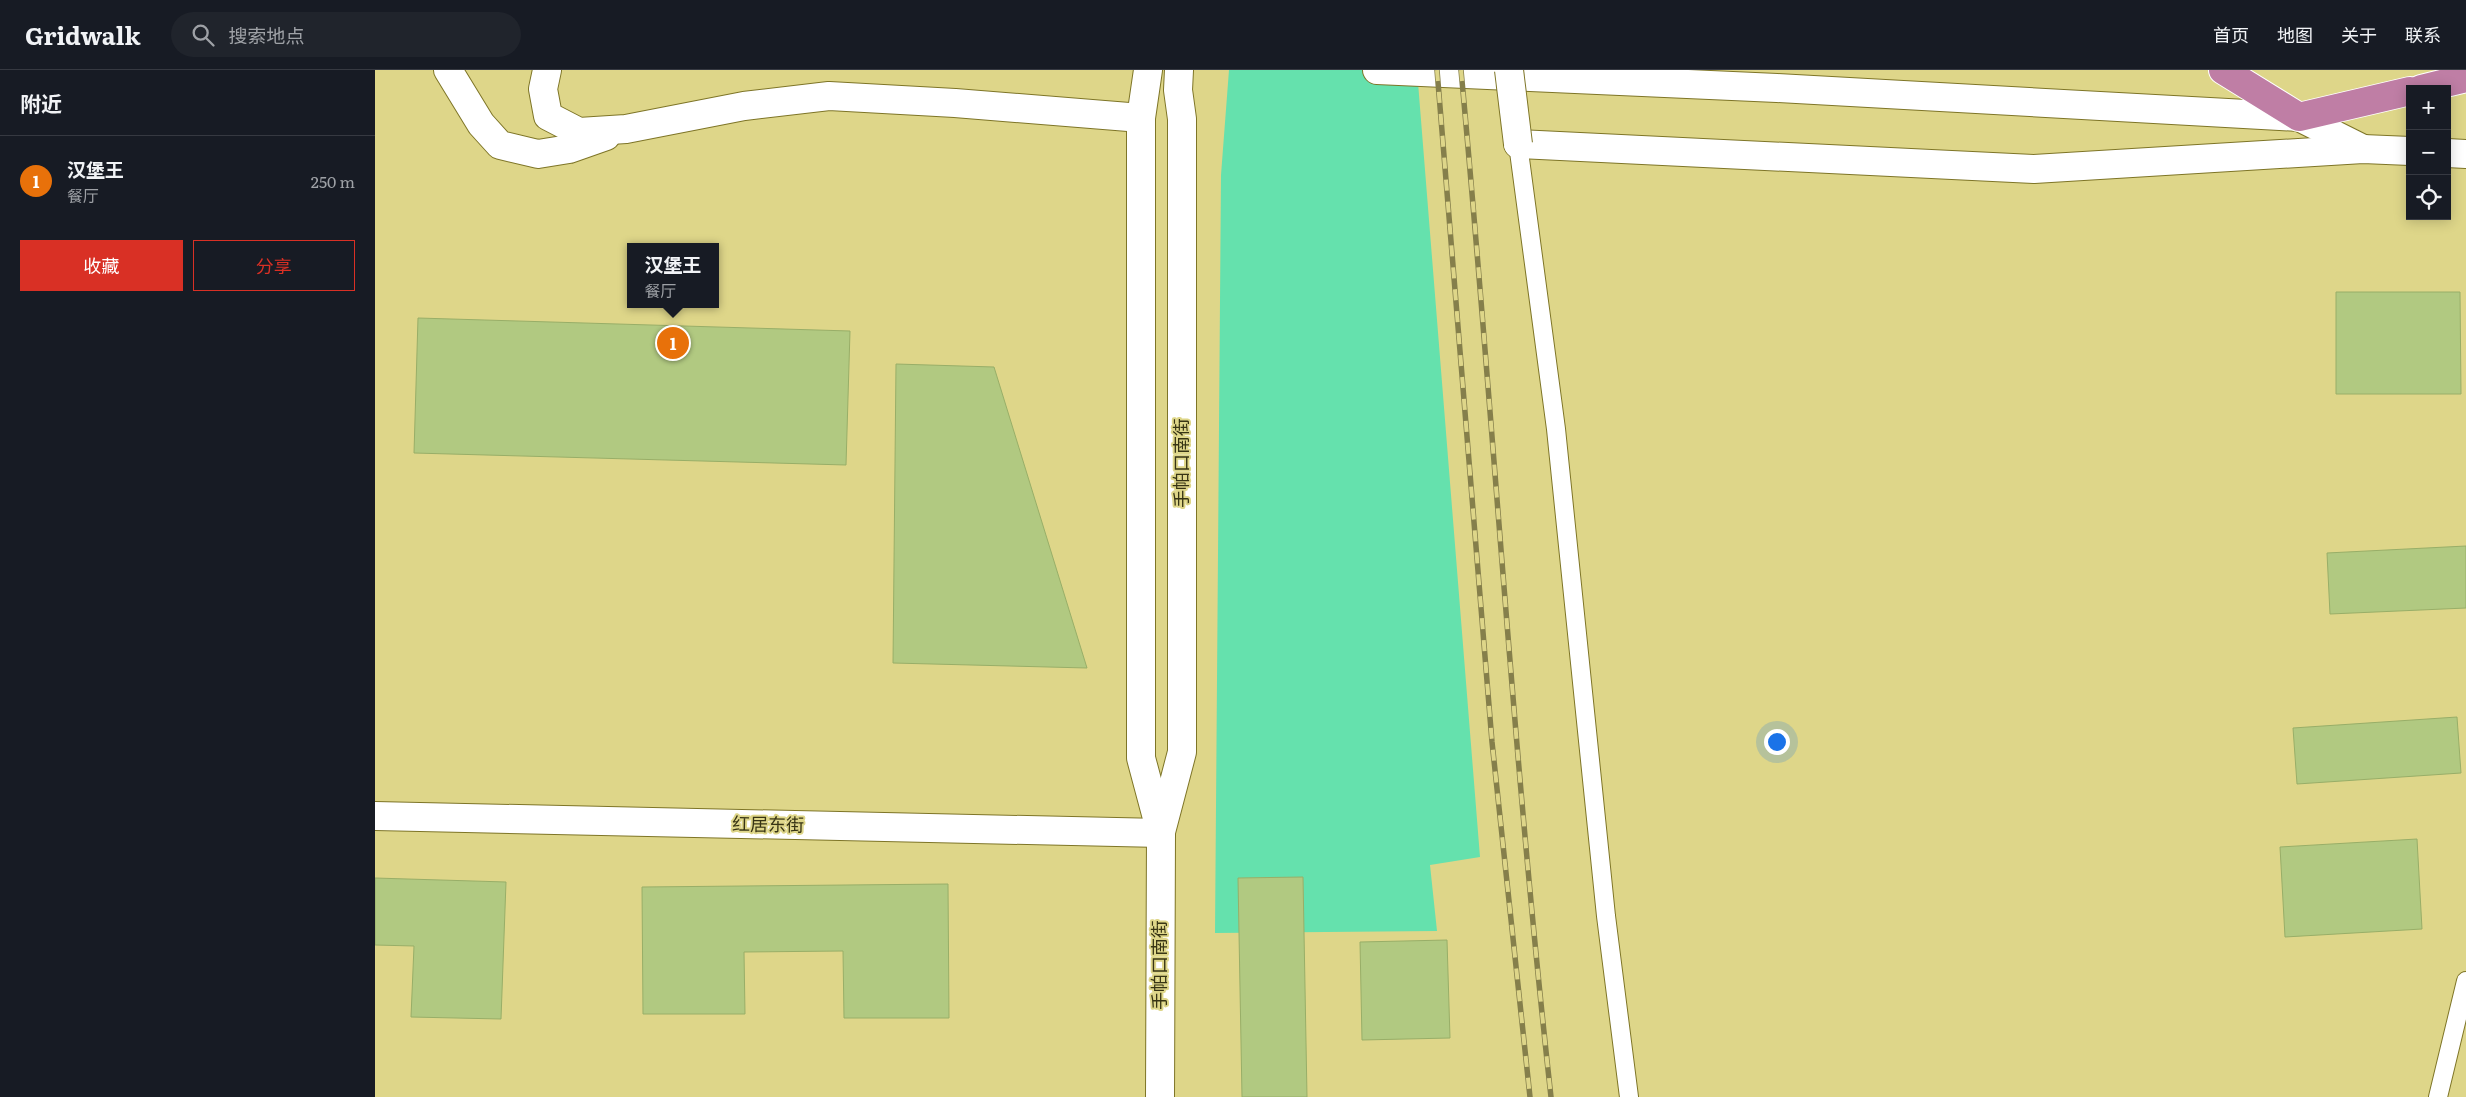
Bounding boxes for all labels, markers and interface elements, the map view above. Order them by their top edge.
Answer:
search box [171,12,521,57]
text: Gridwalk [25,17,141,52]
icon: search [189,21,217,49]
text: 搜索地点 [229,21,305,49]
text: 首页 [2213,21,2249,48]
text: 地图 [2277,21,2313,48]
text: 关于 [2341,21,2377,48]
text: 联系 [2405,21,2441,48]
map controls [2406,85,2451,220]
button: + [2406,85,2451,130]
text: 附近 [20,87,62,118]
button: − [2406,130,2451,175]
text: 汉堡王 [67,155,124,183]
text: 1 [33,169,39,193]
text: 250 m [311,169,355,193]
button: locate [2406,175,2451,220]
text: 餐厅 [67,183,99,207]
button: 收藏 [20,240,183,291]
button: 分享 [193,240,355,291]
popup [627,243,719,308]
text: 汉堡王 [644,250,702,278]
text: 餐厅 [644,278,677,302]
pin: 1 [657,324,689,362]
street label: 手帕口南街 [1167,418,1194,508]
your location [1764,729,1790,755]
street label: 红居东街 [732,809,804,838]
street label: 手帕口南街 [1145,920,1172,1010]

